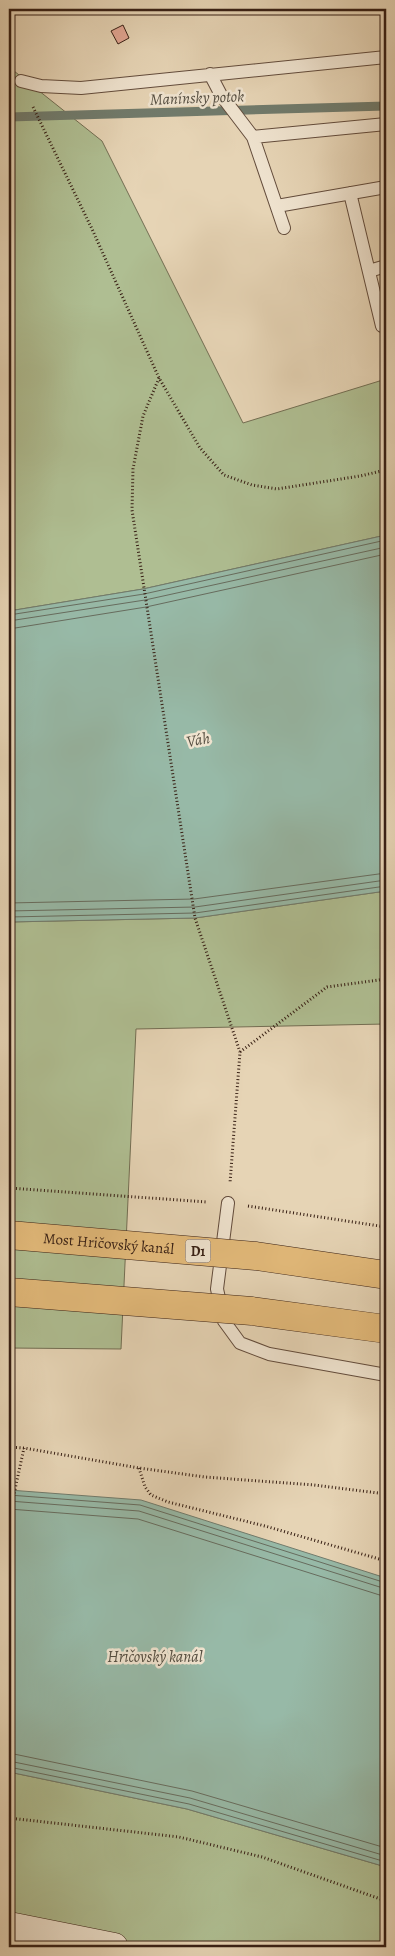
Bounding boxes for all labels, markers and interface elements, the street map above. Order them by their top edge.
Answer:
water label: Manínsky potok [149,85,245,111]
water label: Váh [185,727,212,753]
street label: Most Hričovský kanál [42,1228,175,1259]
road number: D1 [186,1240,210,1262]
water label: Hričovský kanál [107,1646,203,1668]

